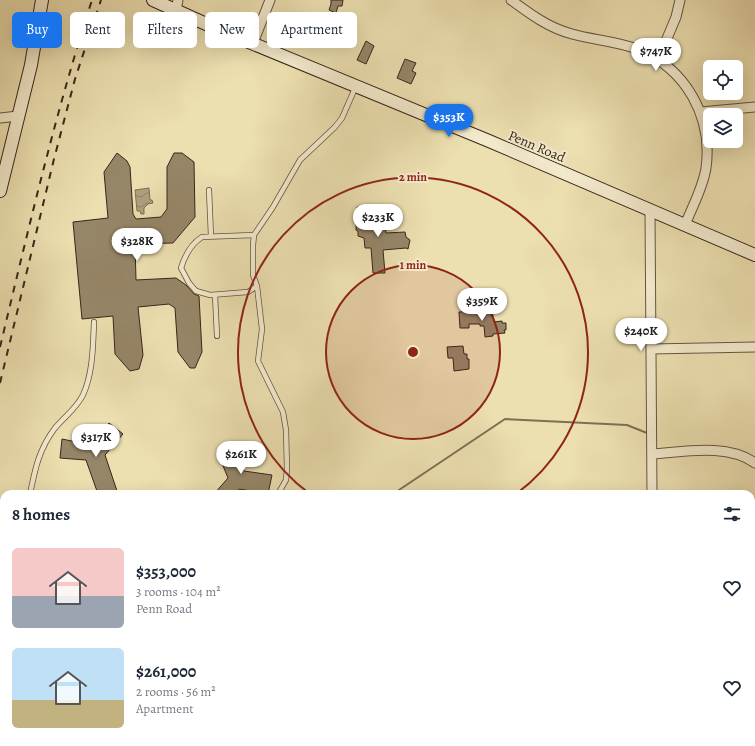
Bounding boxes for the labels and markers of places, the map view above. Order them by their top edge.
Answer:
pin: $747K [628,38,684,72]
pin: $353K [421,104,477,138]
pin: $233K [350,204,406,238]
pin: $328K [109,228,165,262]
pin: $359K [454,288,510,322]
pin: $240K [613,318,669,352]
centre of rings [406,345,420,359]
pin: $317K [68,424,124,458]
pin: $261K [213,441,269,475]

